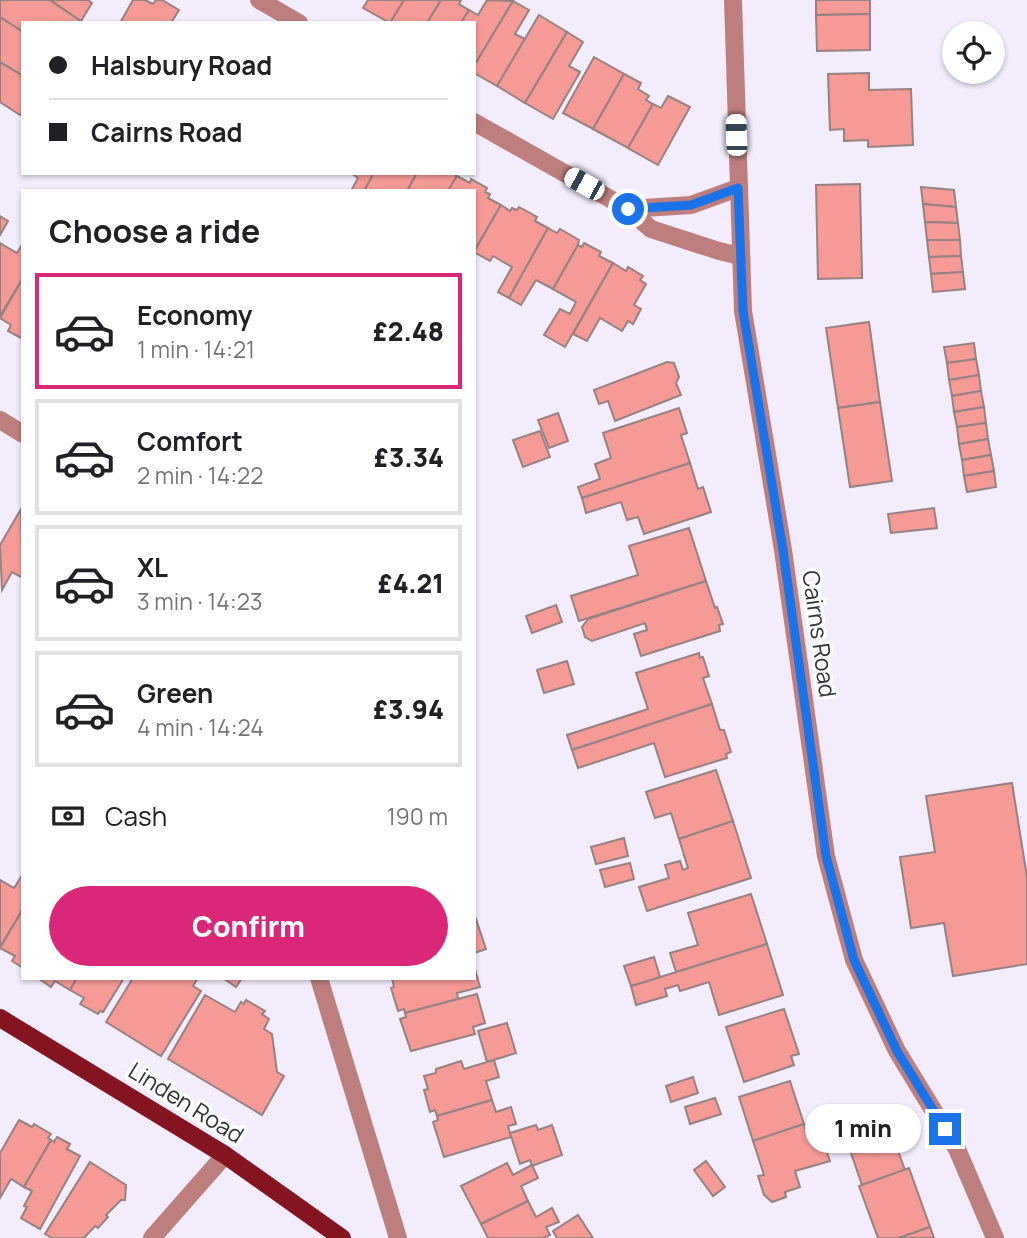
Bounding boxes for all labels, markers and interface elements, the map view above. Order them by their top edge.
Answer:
map controls [942,21,1005,84]
button: locate [942,21,1005,84]
text: Halsbury Road [91,47,272,83]
text: Cairns Road [91,114,243,150]
car [725,114,748,156]
car [561,165,608,203]
route start [612,193,644,225]
text: Choose a ride [49,209,260,253]
text: Economy [137,297,252,333]
icon: car [53,300,116,363]
text: £2.48 [373,313,444,349]
text: 1 min · 14:21 [137,333,255,365]
text: Comfort [137,423,243,459]
icon: car [53,426,116,489]
text: £3.34 [374,439,444,475]
text: 2 min · 14:22 [137,459,263,491]
text: XL [137,549,168,585]
icon: car [53,552,116,615]
text: £4.21 [378,565,444,601]
street label: Cairns Road [795,568,845,699]
text: 3 min · 14:23 [137,585,263,617]
text: Green [137,675,213,711]
icon: car [53,678,116,741]
text: £3.94 [373,691,444,727]
text: 4 min · 14:24 [137,711,264,743]
icon: cash [49,797,87,835]
text: Cash [105,798,167,834]
text: 190 m [387,800,448,832]
button: Confirm [49,886,448,966]
street label: Linden Road [123,1054,250,1150]
callout: 1 min [805,1104,920,1154]
text: 1 min [834,1112,892,1144]
route end [929,1113,961,1145]

